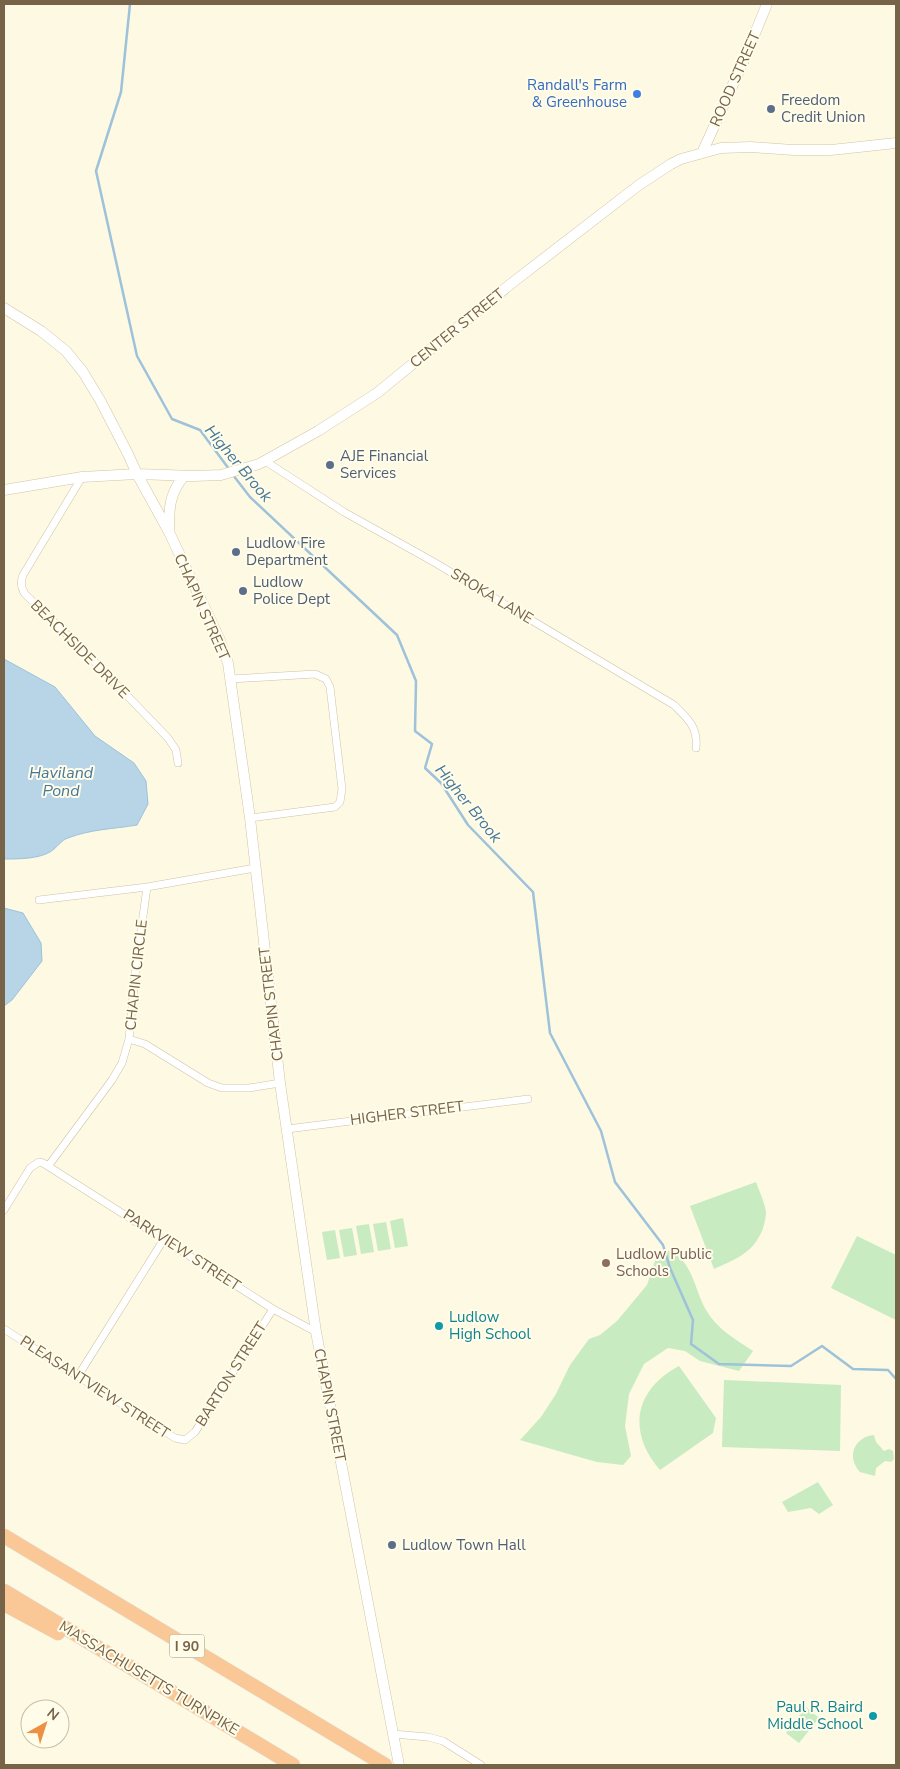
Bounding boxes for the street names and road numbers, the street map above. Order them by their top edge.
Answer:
street label: ROOD STREET [705,28,765,130]
street label: CENTER STREET [406,284,508,372]
street label: CHAPIN STREET [169,550,235,664]
street label: SROKA LANE [447,563,537,629]
street label: BEACHSIDE DRIVE [26,595,134,703]
street label: CHAPIN CIRCLE [120,918,152,1032]
street label: CHAPIN STREET [254,946,288,1062]
street label: HIGHER STREET [349,1096,465,1130]
street label: PARKVIEW STREET [119,1205,245,1295]
street label: BARTON STREET [191,1318,271,1430]
street label: PLEASANTVIEW STREET [16,1331,174,1443]
street label: CHAPIN STREET [309,1347,351,1463]
street label: MASSACHUSETTS TURNPIKE [55,1616,243,1740]
road number: I 90 [170,1634,204,1658]

